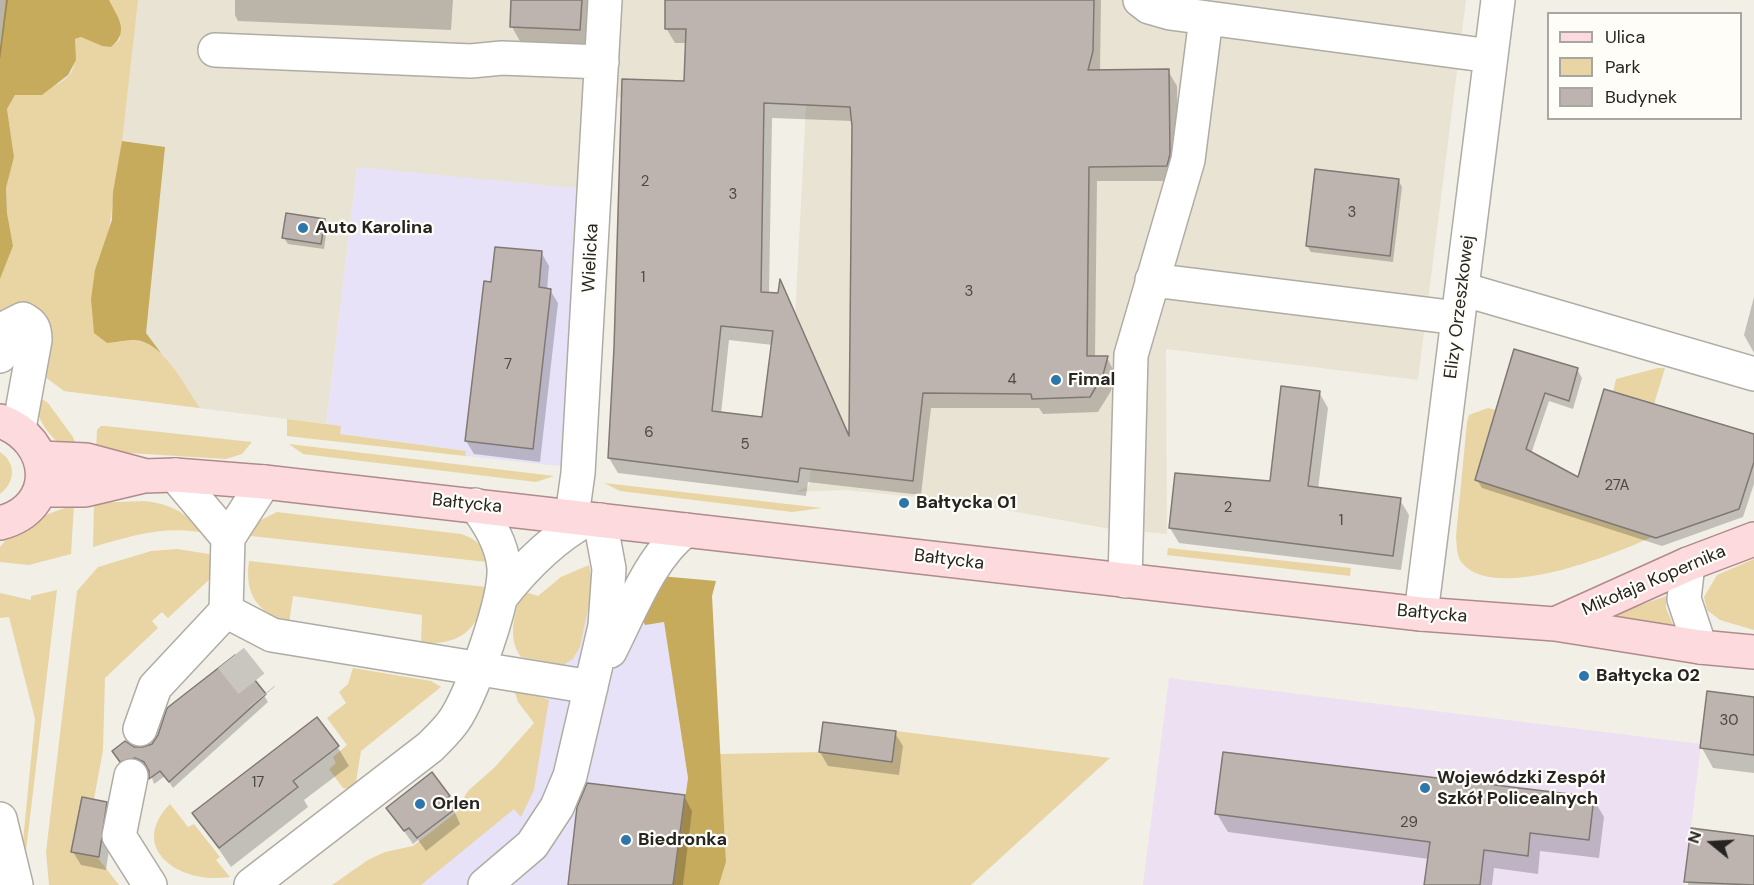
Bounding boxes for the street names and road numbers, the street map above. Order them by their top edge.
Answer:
street label: Wielicka [578,223,604,293]
street label: Elizy Orzeszkowej [1440,234,1480,380]
street label: Bałtycka [431,490,503,518]
street label: Mikołaja Kopernika [1579,541,1729,621]
street label: Bałtycka [913,545,985,575]
street label: Bałtycka [1396,600,1468,628]

